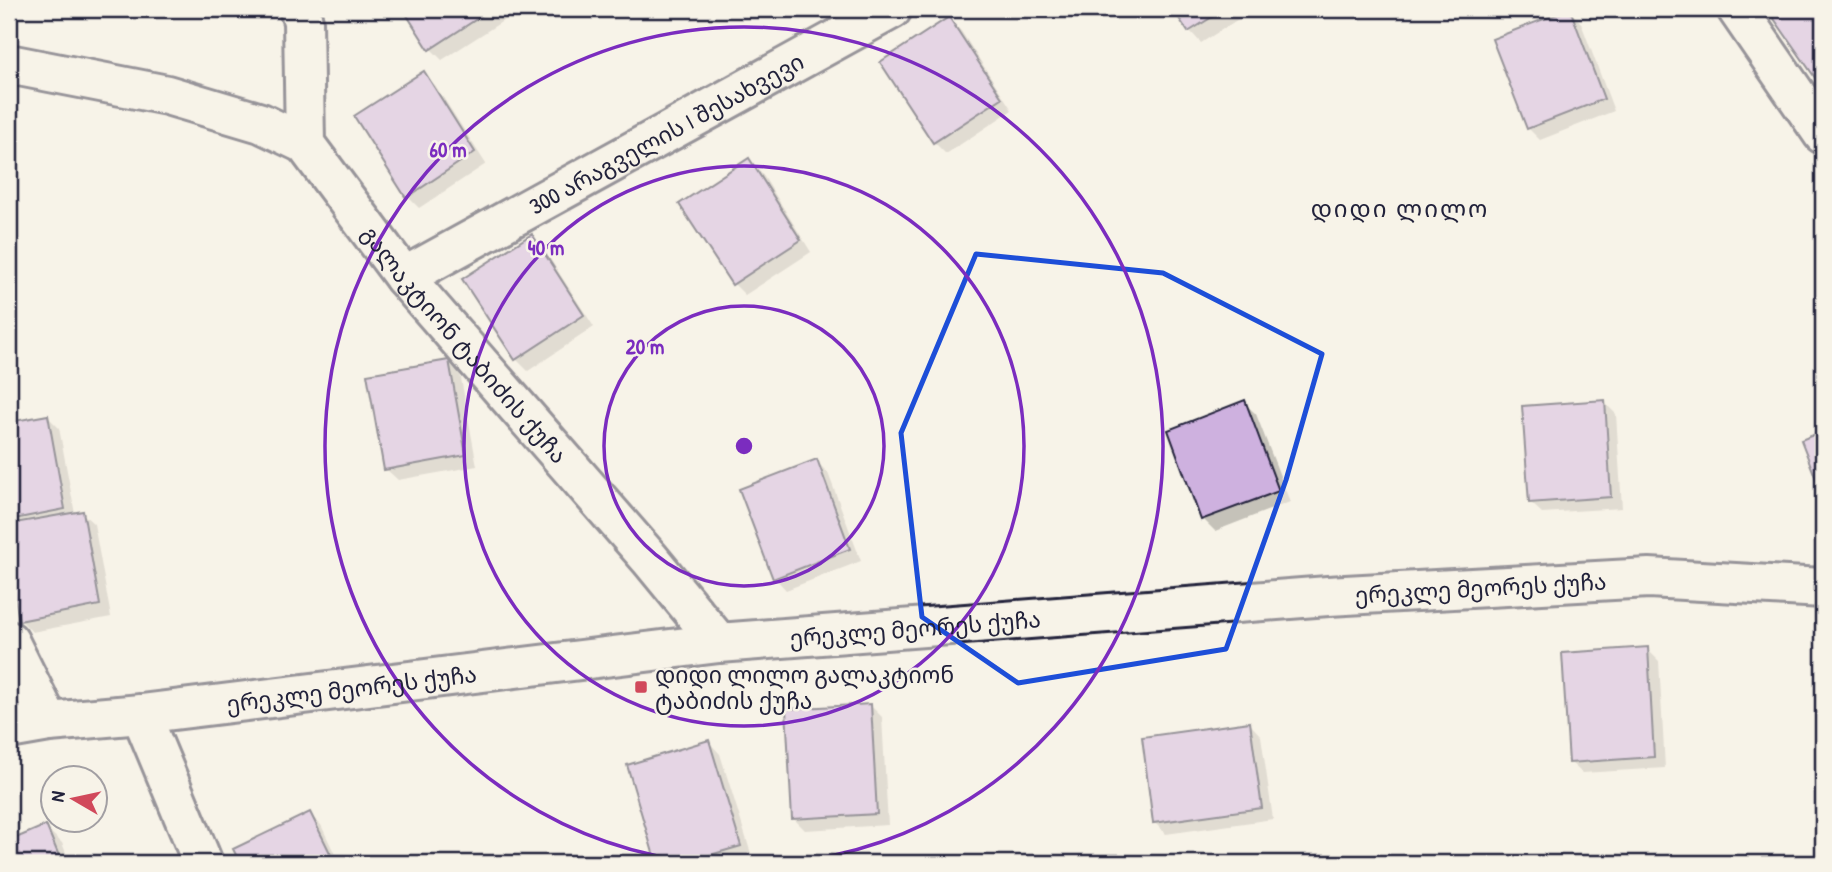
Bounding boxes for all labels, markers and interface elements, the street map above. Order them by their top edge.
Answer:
street label: 300 არაგველის I შესახვევი [523,45,809,221]
text: 60 m [430,135,466,164]
district label: დიდი ლილო [1311,192,1489,224]
street label: გალაკტიონ ტაბიძის ქუჩა [355,219,575,470]
text: 40 m [528,233,564,262]
text: 20 m [626,332,664,361]
centre of rings [732,434,756,458]
street label: ერეკლე მეორეს ქუჩა [1354,565,1607,610]
street label: ერეკლე მეორეს ქუჩა [788,603,1042,653]
street label: ერეკლე მეორეს ქუჩა [225,657,478,719]
place label: დიდი ლილო გალაკტიონ ტაბიძის ქუჩა [655,659,954,716]
marker: დიდი ლილო გალაკტიონ ტაბიძის ქუჩა [633,679,649,695]
north arrow [38,764,108,834]
text: N [44,789,71,803]

